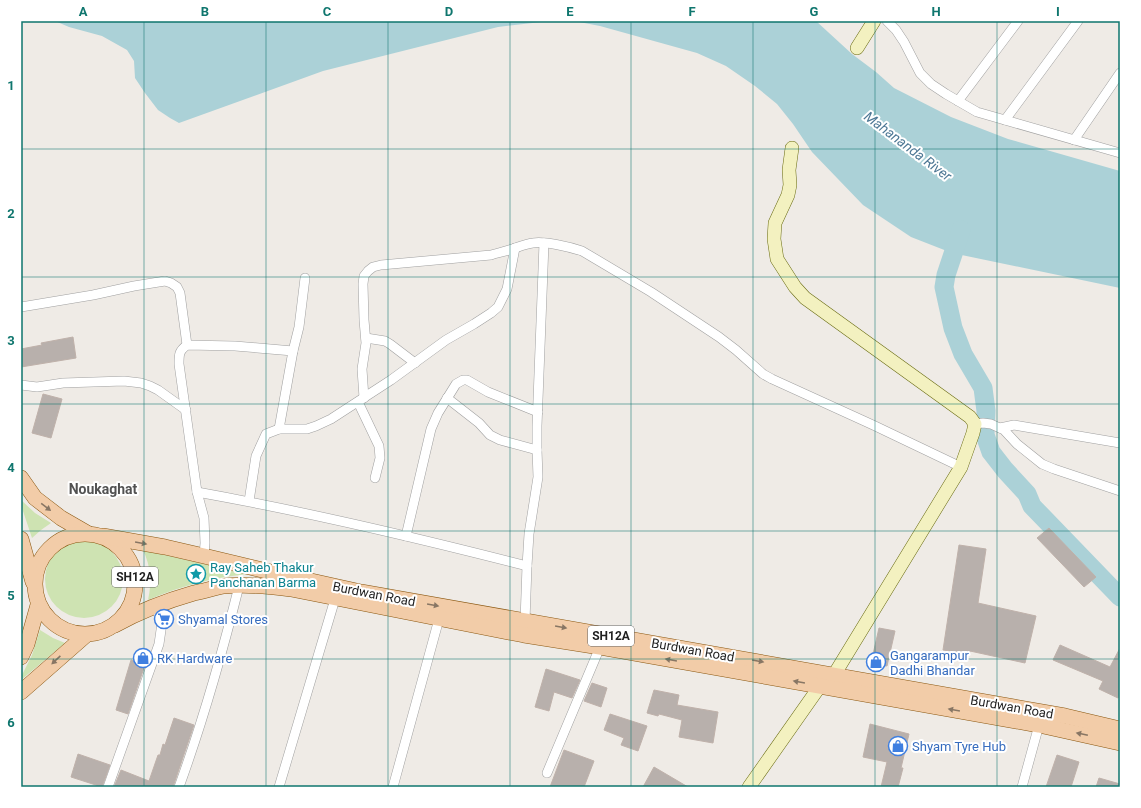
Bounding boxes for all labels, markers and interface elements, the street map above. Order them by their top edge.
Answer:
text: A [79,4,88,19]
text: B [201,4,209,19]
text: C [323,4,332,19]
text: D [445,4,453,19]
text: E [566,4,574,19]
text: F [688,4,696,19]
text: G [810,4,819,19]
text: H [931,4,941,19]
text: I [1056,4,1060,19]
text: 1 [7,78,15,93]
water label: Mahananda River [861,108,955,184]
text: 2 [7,206,15,221]
text: 3 [7,333,15,348]
text: 4 [7,460,15,475]
district label: Noukaghat [69,481,138,497]
one-way arrow [41,502,52,511]
one-way arrow [135,540,147,546]
place label: Ray Saheb Thakur Panchanan Barma [210,560,316,590]
place icon: Ray Saheb Thakur Panchanan Barma [185,563,207,585]
road number: SH12A [112,567,158,587]
street label: Burdwan Road [331,579,417,609]
text: 5 [7,588,15,603]
one-way arrow [426,602,439,608]
supermarket icon: Shyamal Stores [153,608,175,630]
place label: Shyamal Stores [178,612,268,627]
one-way arrow [554,625,567,631]
road number: SH12A [588,626,634,646]
street label: Burdwan Road [650,635,736,665]
shop icon: RK Hardware [132,647,154,669]
place label: Gangarampur Dadhi Bhandar [890,648,975,678]
place label: RK Hardware [157,651,232,666]
shop icon: Gangarampur Dadhi Bhandar [865,651,887,673]
one-way arrow [51,656,61,665]
one-way arrow [665,657,677,663]
one-way arrow [752,659,764,665]
one-way arrow [793,679,805,685]
street label: Burdwan Road [969,692,1055,722]
one-way arrow [948,707,960,713]
text: 6 [7,715,15,730]
one-way arrow [1076,731,1088,737]
shop icon: Shyam Tyre Hub [887,735,909,757]
place label: Shyam Tyre Hub [912,739,1006,754]

